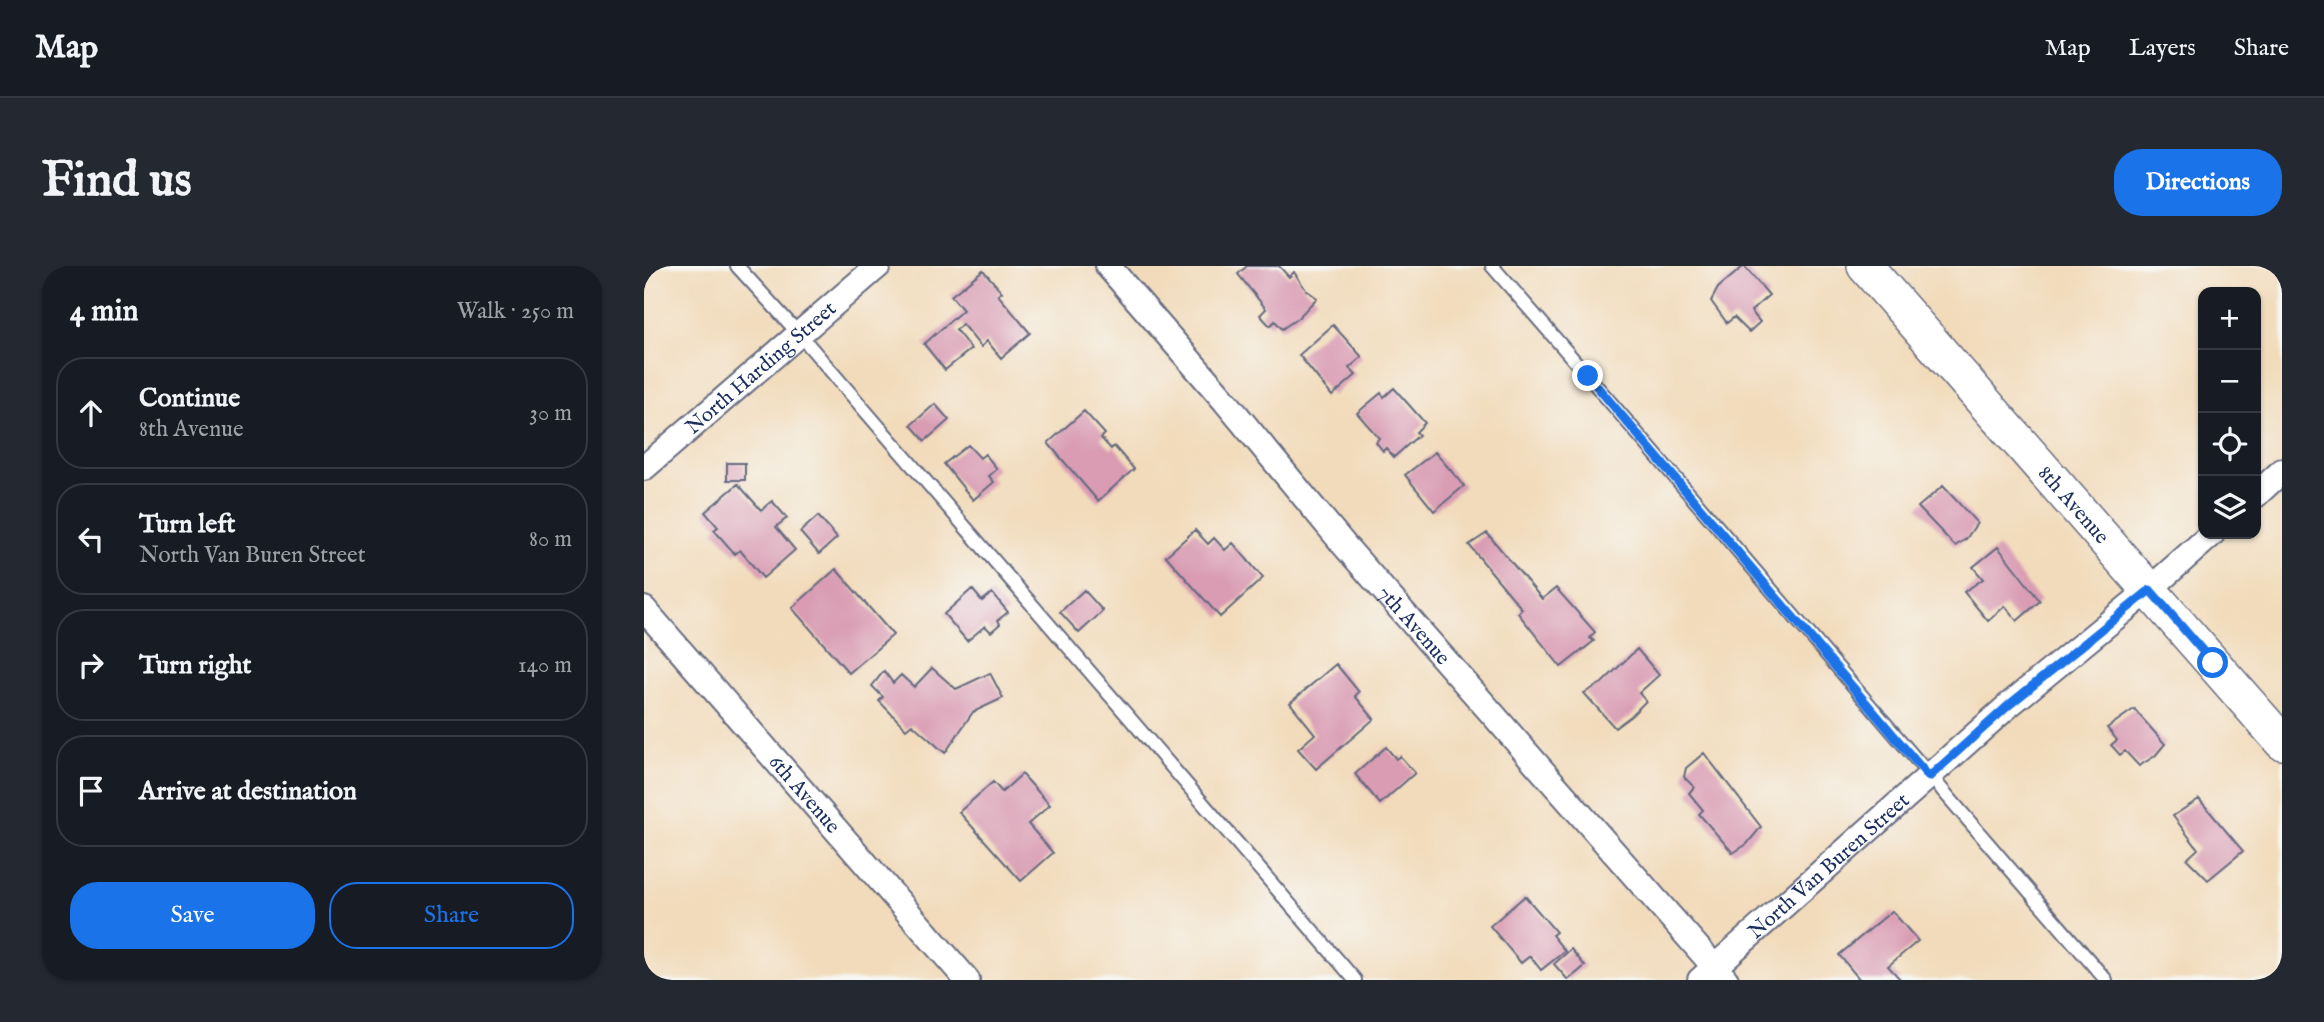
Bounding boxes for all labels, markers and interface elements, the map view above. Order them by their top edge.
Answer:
text: Map [35,27,98,69]
text: Map [2045,33,2091,64]
text: Layers [2129,33,2196,64]
text: Share [2234,33,2289,64]
button: Directions [2114,149,2282,216]
text: Find us [42,151,192,213]
map controls [2198,287,2261,539]
button: + [2198,287,2261,350]
text: 4 min [70,293,138,331]
street label: North Harding Street [681,296,843,441]
text: Walk · 250 m [457,297,574,326]
button: − [2198,350,2261,413]
route end [1572,360,1603,391]
text: Continue [139,382,240,415]
icon: ahead [72,394,110,432]
text: 30 m [529,399,572,428]
button: locate [2198,413,2261,476]
text: 8th Avenue [139,415,243,444]
street label: 8th Avenue [2031,461,2115,550]
button: layers [2198,476,2261,539]
text: Turn left [139,508,236,541]
icon: left [72,520,110,558]
text: 80 m [529,525,572,554]
text: North Van Buren Street [139,541,366,570]
street label: 7th Avenue [1371,581,1456,672]
icon: right [72,646,110,684]
route start [2197,647,2228,678]
text: Turn right [139,649,252,682]
text: 140 m [518,651,572,680]
street label: 6th Avenue [762,750,846,840]
icon: arrive [72,772,110,810]
text: Arrive at destination [139,775,357,808]
street label: North Van Buren Street [1743,788,1916,946]
button: Save [70,882,315,949]
button: Share [329,882,574,949]

